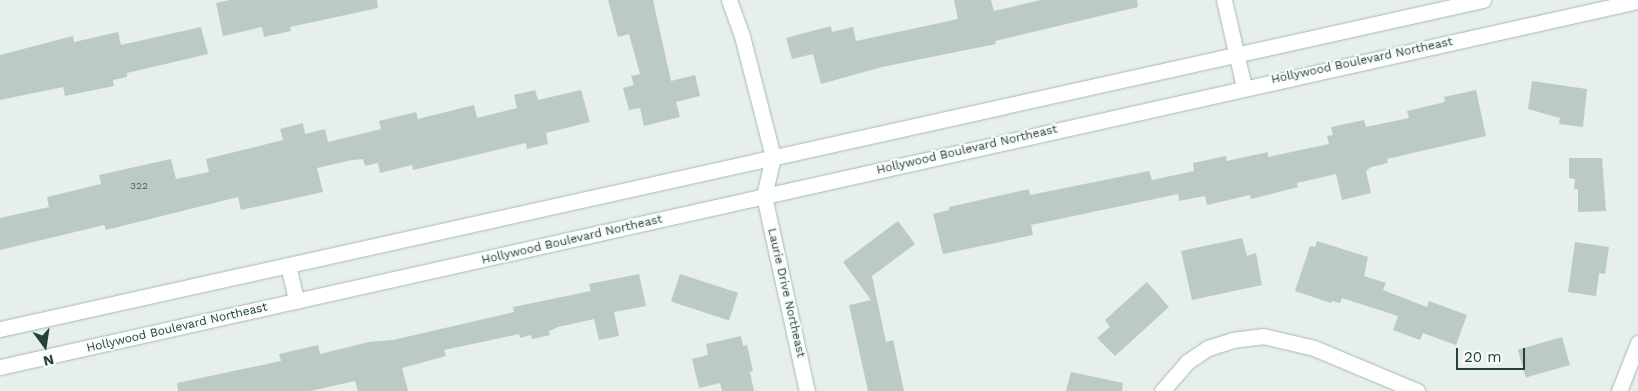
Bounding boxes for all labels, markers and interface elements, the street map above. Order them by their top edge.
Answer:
street label: Hollywood Boulevard Northeast [1270,35,1454,87]
street label: Hollywood Boulevard Northeast [875,122,1059,178]
house number: 322 [130,180,148,192]
street label: Hollywood Boulevard Northeast [480,212,664,268]
street label: Laurie Drive Northeast [764,227,808,359]
street label: Hollywood Boulevard Northeast [85,300,269,356]
north arrow [20,321,70,371]
scale bar [1458,338,1527,370]
text: 20 m [1464,348,1502,366]
text: N [42,352,56,370]

